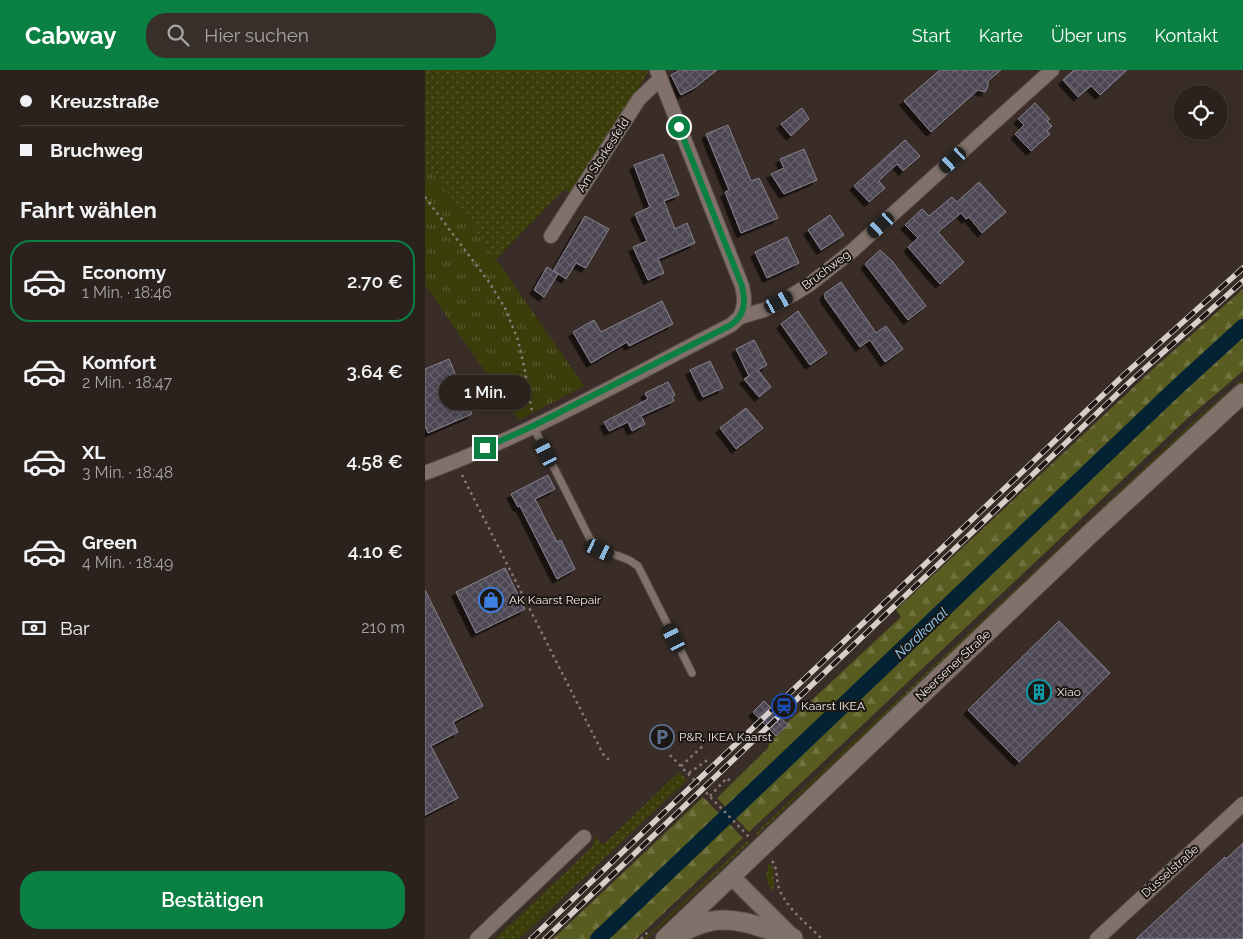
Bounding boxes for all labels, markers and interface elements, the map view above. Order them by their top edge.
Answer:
search box [146,13,496,58]
text: Cabway [25,21,116,50]
icon: search [164,21,192,49]
text: Hier suchen [204,24,309,46]
text: Start [912,25,951,46]
text: Karte [979,25,1023,46]
text: Über uns [1051,25,1126,46]
text: Kontakt [1154,25,1218,46]
map controls [1173,85,1228,140]
button: locate [1173,85,1228,140]
text: Kreuzstraße [50,90,159,112]
street label: Am Storkesfeld [574,116,632,194]
route start [668,116,690,138]
text: Bruchweg [50,139,143,161]
car [936,144,969,176]
text: Fahrt wählen [20,197,157,223]
car [864,209,897,241]
street label: Bruchweg [799,247,853,293]
icon: car [22,259,67,304]
text: Economy [82,261,166,283]
text: 2.70 € [347,270,403,292]
text: 1 Min. · 18:46 [82,283,172,302]
car [762,288,795,316]
icon: car [22,349,67,394]
text: Komfort [82,351,156,373]
text: 3.64 € [346,360,403,382]
text: 2 Min. · 18:47 [82,373,172,392]
callout: 1 Min. [439,376,531,410]
text: 1 Min. [464,383,506,402]
car [532,436,559,470]
route end [474,437,496,459]
icon: car [22,439,67,484]
text: XL [82,441,105,463]
text: 4.58 € [347,450,403,472]
text: 3 Min. · 18:48 [82,463,173,482]
icon: car [22,529,67,574]
text: Green [82,531,137,553]
car [583,537,616,563]
text: 4.10 € [348,540,403,562]
text: 4 Min. · 18:49 [82,553,173,572]
shop icon: AK Kaarst Repair [478,587,504,613]
place label: AK Kaarst Repair [509,593,602,607]
water label: Nordkanal [891,604,951,662]
icon: cash [20,614,48,642]
text: Bar [60,617,90,639]
text: 210 m [361,618,405,637]
car [660,621,687,655]
street label: Neersener Straße [913,627,993,703]
building icon: Xiao [1026,679,1052,705]
place label: Xiao [1057,685,1081,699]
station icon: Kaarst IKEA [771,693,797,719]
place label: Kaarst IKEA [801,699,865,713]
parking icon: P&R, IKEA Kaarst [649,724,675,750]
place label: P&R, IKEA Kaarst [679,730,772,744]
street label: Düsselstraße [1139,842,1201,900]
button: Bestätigen [20,871,405,929]

